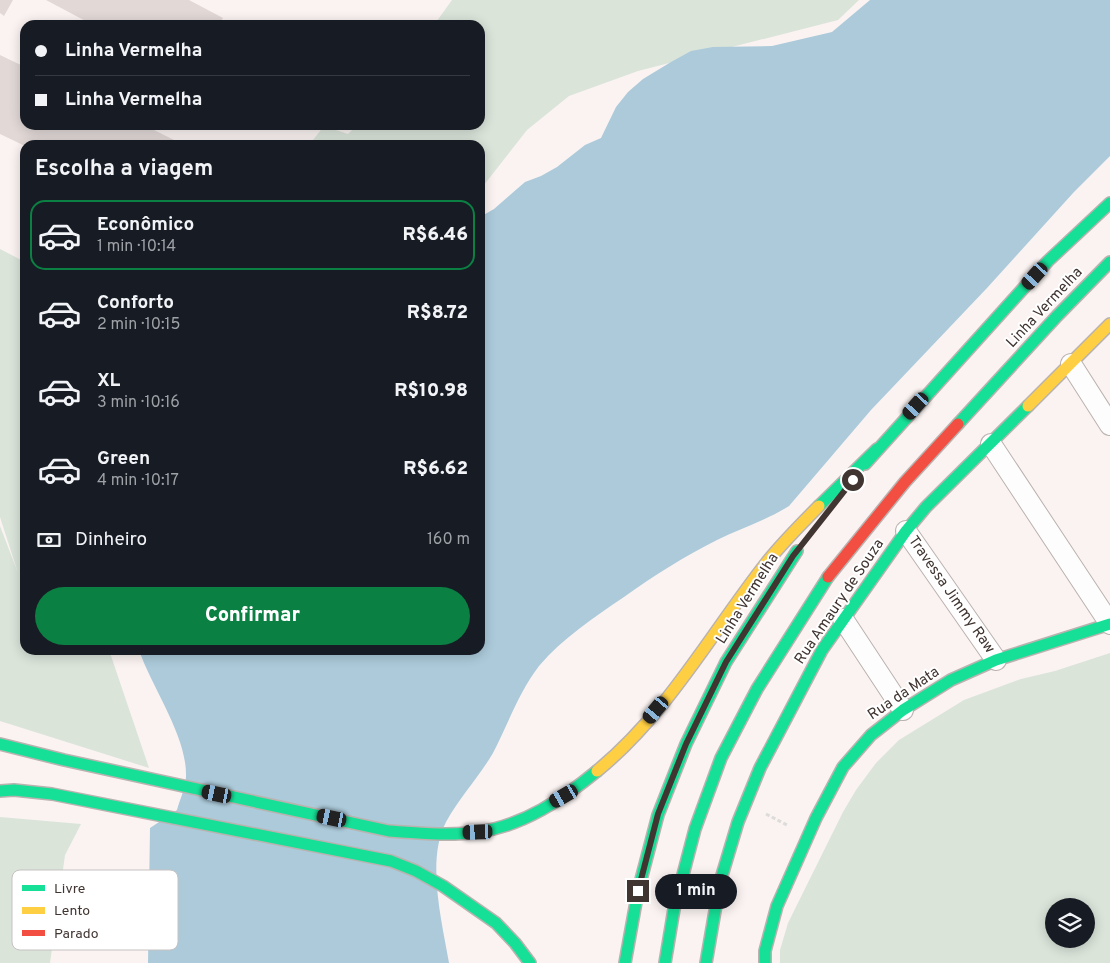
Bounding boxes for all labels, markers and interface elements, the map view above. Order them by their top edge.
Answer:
text: Linha Vermelha [65,39,202,63]
text: Linha Vermelha [65,88,202,112]
text: Escolha a viagem [35,156,213,183]
icon: car [37,213,82,258]
text: Econômico [97,213,194,237]
text: R$6.46 [403,223,468,247]
text: 1 min · 10:14 [97,237,176,257]
car [1019,260,1050,292]
street label: Linha Vermelha [1003,264,1087,352]
icon: car [37,291,82,336]
text: Conforto [97,291,174,315]
text: R$8.72 [407,301,468,325]
text: 2 min · 10:15 [97,315,180,335]
icon: car [37,369,82,414]
text: XL [97,369,120,393]
text: R$10.98 [394,379,468,403]
car [900,390,931,422]
text: 3 min · 10:16 [97,393,180,413]
icon: car [37,447,82,492]
text: Green [97,447,150,471]
text: R$6.62 [403,457,468,481]
route start [842,469,864,491]
text: 4 min · 10:17 [97,471,179,491]
icon: cash [35,526,63,554]
text: Dinheiro [75,528,147,552]
text: 160 m [427,530,470,550]
street label: Travessa Jimmy Raw [903,533,999,658]
street label: Rua Amaury de Souza [791,536,889,668]
street label: Linha Vermelha [712,550,784,648]
button: Confirmar [35,587,470,645]
street label: Rua da Mata [865,663,943,725]
car [640,694,671,726]
car [547,782,580,810]
car [200,784,233,804]
car [315,808,348,828]
car [462,824,493,840]
legend [12,870,178,950]
callout: 1 min [656,874,738,908]
route end [627,880,649,902]
text: Livre [54,881,85,898]
text: 1 min [676,881,716,901]
map controls [1045,898,1095,948]
button: layers [1045,898,1095,948]
text: Lento [54,903,90,920]
text: Parado [54,926,99,943]

